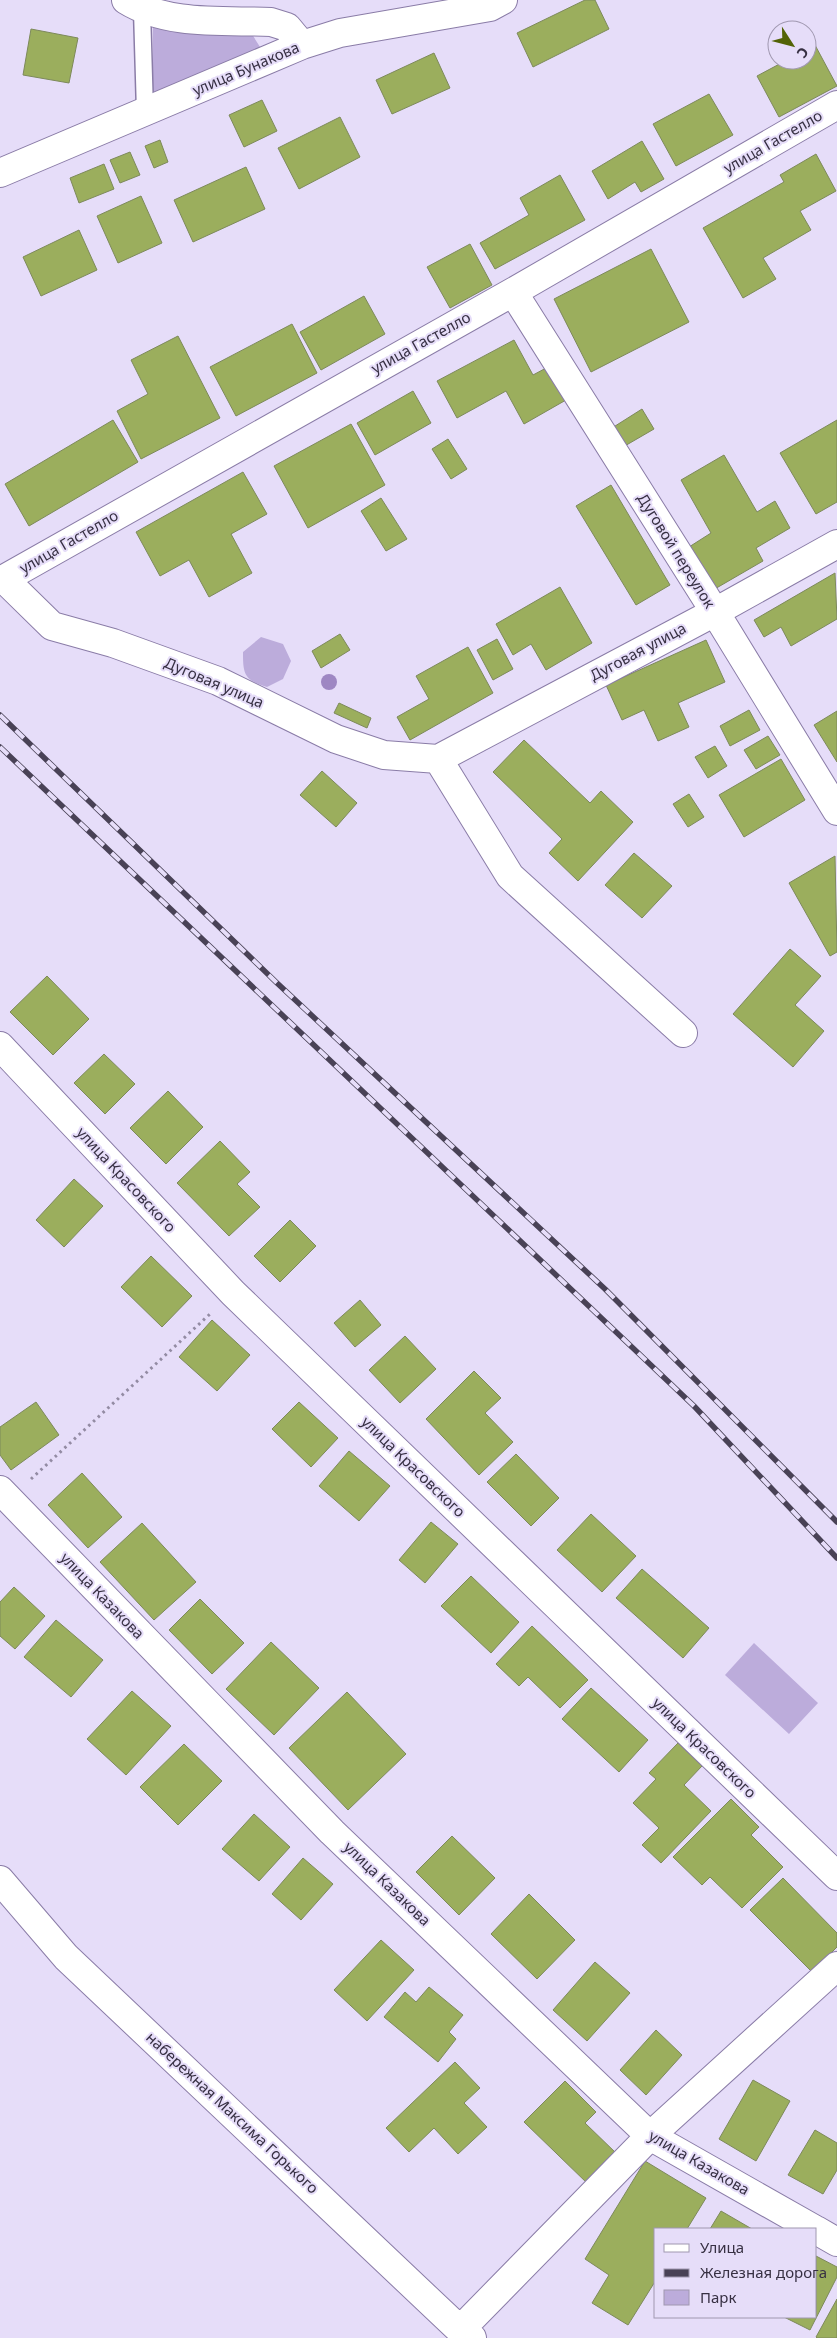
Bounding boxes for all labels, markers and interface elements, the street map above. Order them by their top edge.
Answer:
north arrow [767,20,817,70]
street label: улица Бунакова [189,37,302,100]
text: С [793,44,813,62]
street label: улица Гастелло [720,105,826,177]
street label: улица Гастелло [367,306,474,378]
street label: Дуговой переулок [633,489,720,612]
street label: улица Гастелло [16,505,122,577]
street label: Дуговая улица [586,617,689,685]
street label: Дуговая улица [162,652,267,712]
street label: улица Красовского [73,1122,181,1236]
street label: улица Красовского [357,1411,470,1521]
street label: улица Казакова [56,1548,149,1643]
street label: улица Красовского [648,1692,761,1802]
street label: улица Казакова [340,1837,435,1930]
street label: набережная Максима Горького [142,2027,323,2198]
street label: улица Казакова [646,2125,753,2199]
legend [654,2228,817,2318]
text: Улица [700,2237,744,2257]
text: Железная дорога [700,2262,827,2282]
text: Парк [700,2287,736,2307]

